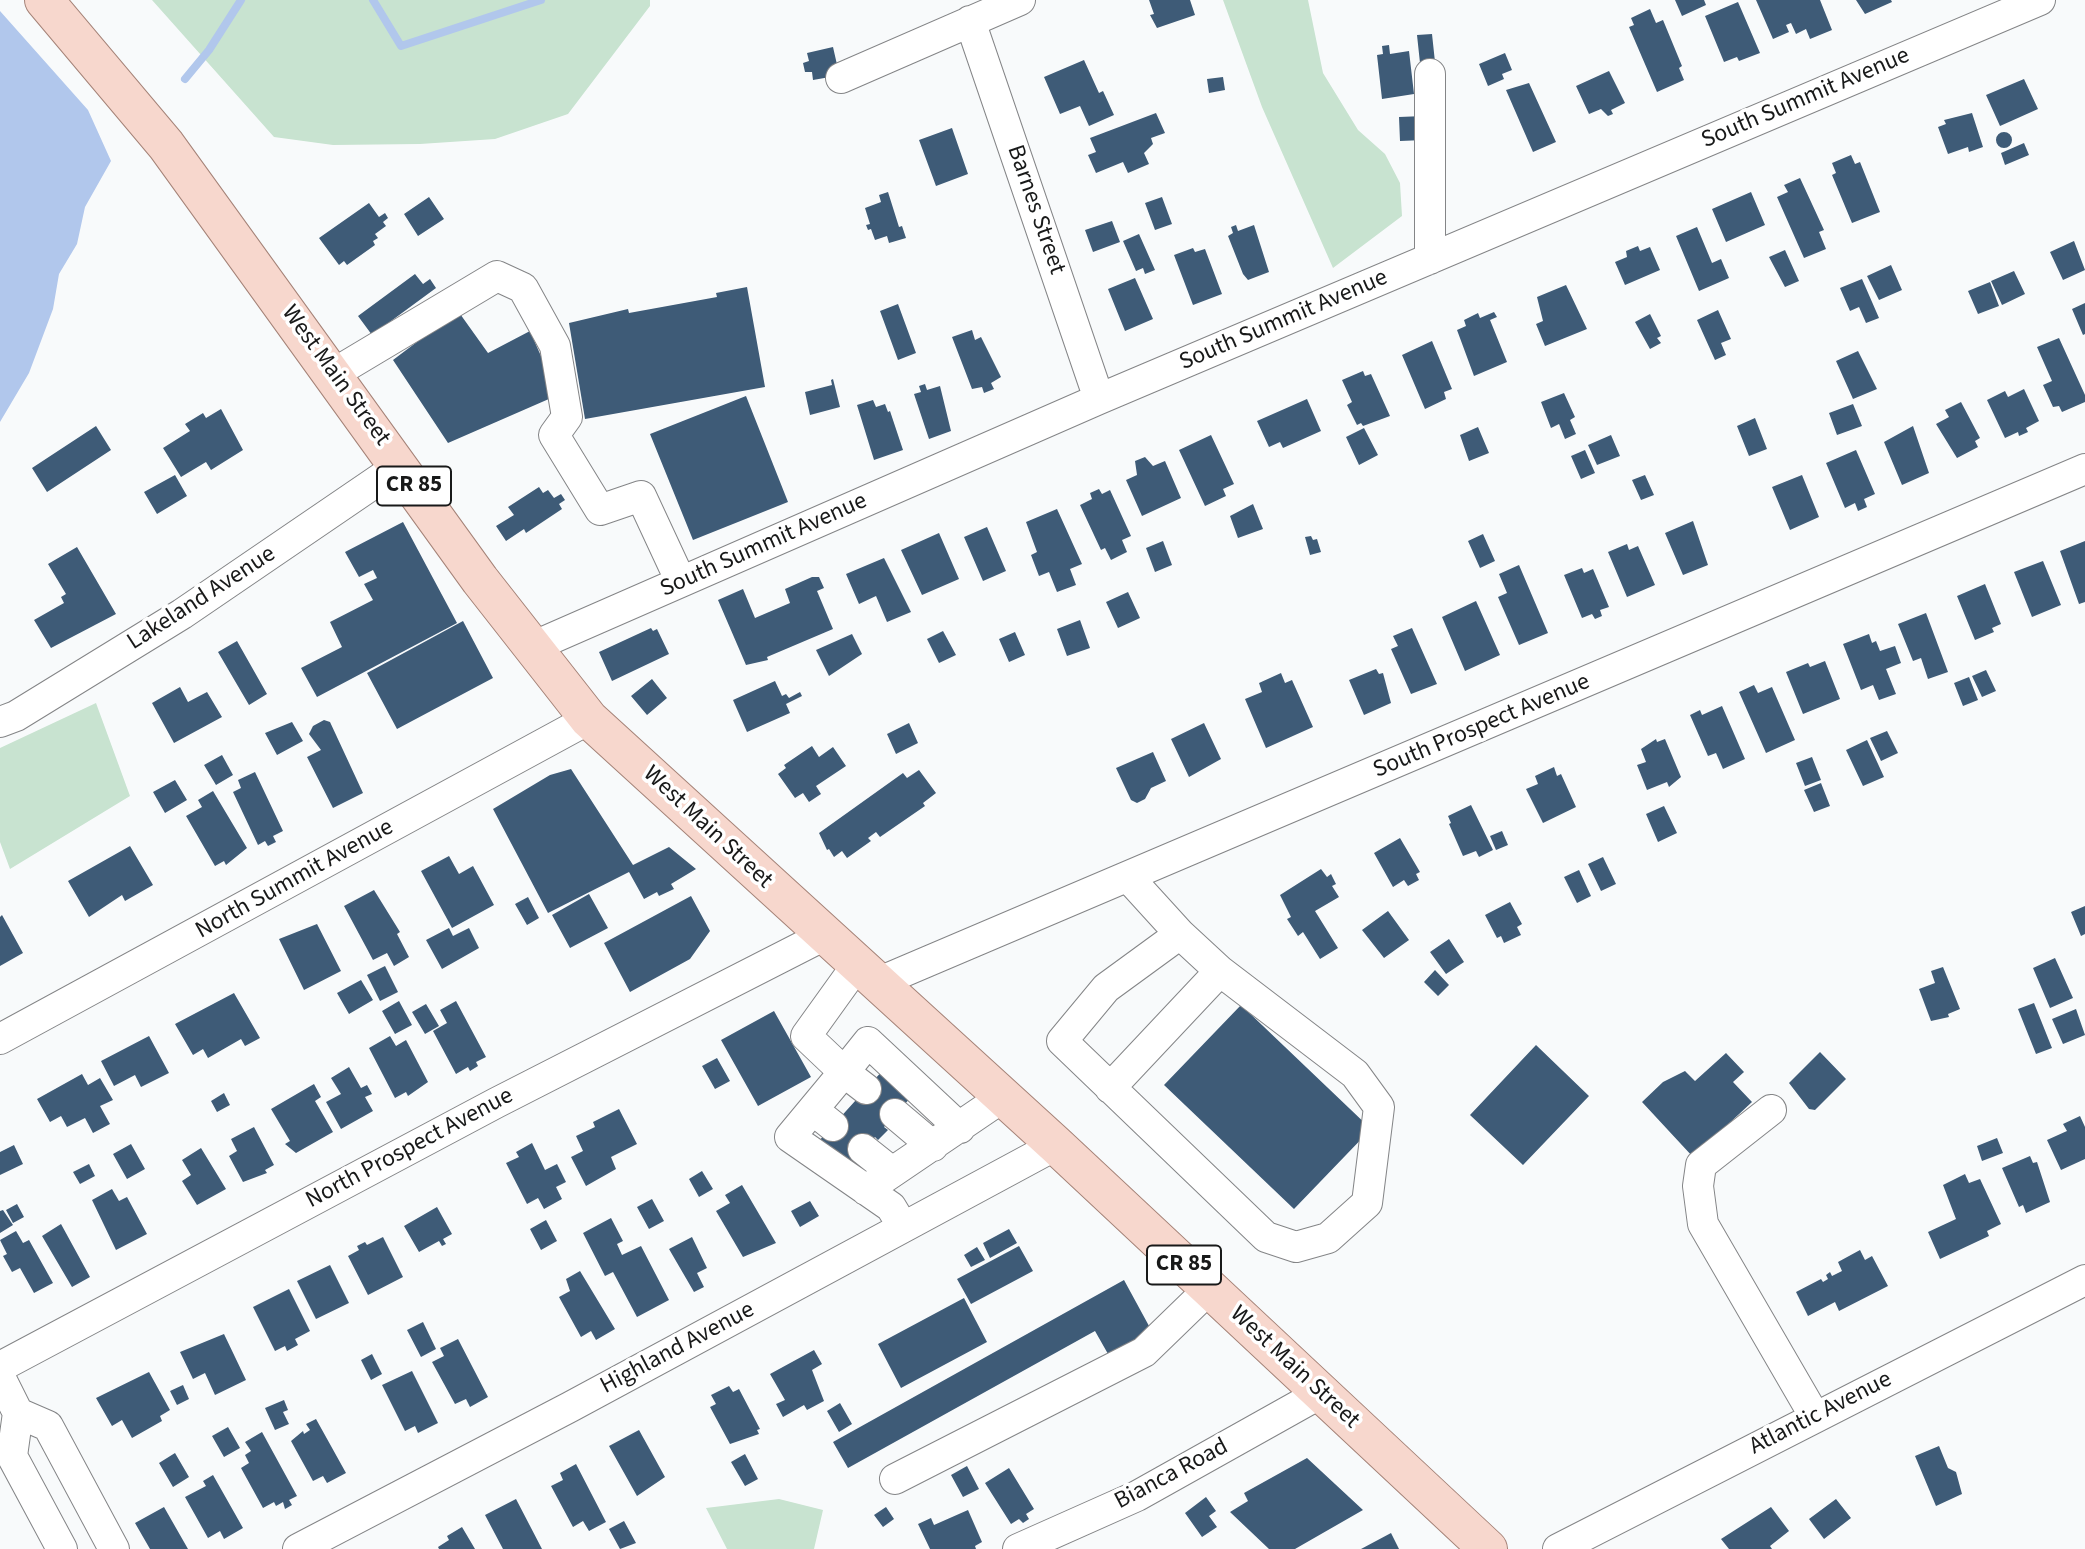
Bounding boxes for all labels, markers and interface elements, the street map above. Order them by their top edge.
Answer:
street label: South Summit Avenue [1698,42,1914,156]
street label: Barnes Street [999,142,1071,278]
street label: South Summit Avenue [1176,264,1392,378]
street label: West Main Street [274,300,396,452]
road number: CR 85 [377,466,451,506]
street label: South Summit Avenue [656,487,872,605]
street label: Lakeland Avenue [123,540,281,658]
street label: South Prospect Avenue [1369,668,1595,786]
street label: West Main Street [636,761,778,895]
street label: North Summit Avenue [191,814,399,946]
street label: North Prospect Avenue [302,1082,518,1216]
road number: CR 85 [1147,1246,1221,1284]
street label: Highland Avenue [596,1296,760,1402]
street label: West Main Street [1223,1301,1365,1435]
street label: Atlantic Avenue [1745,1366,1897,1462]
street label: Bianca Road [1110,1433,1234,1517]

